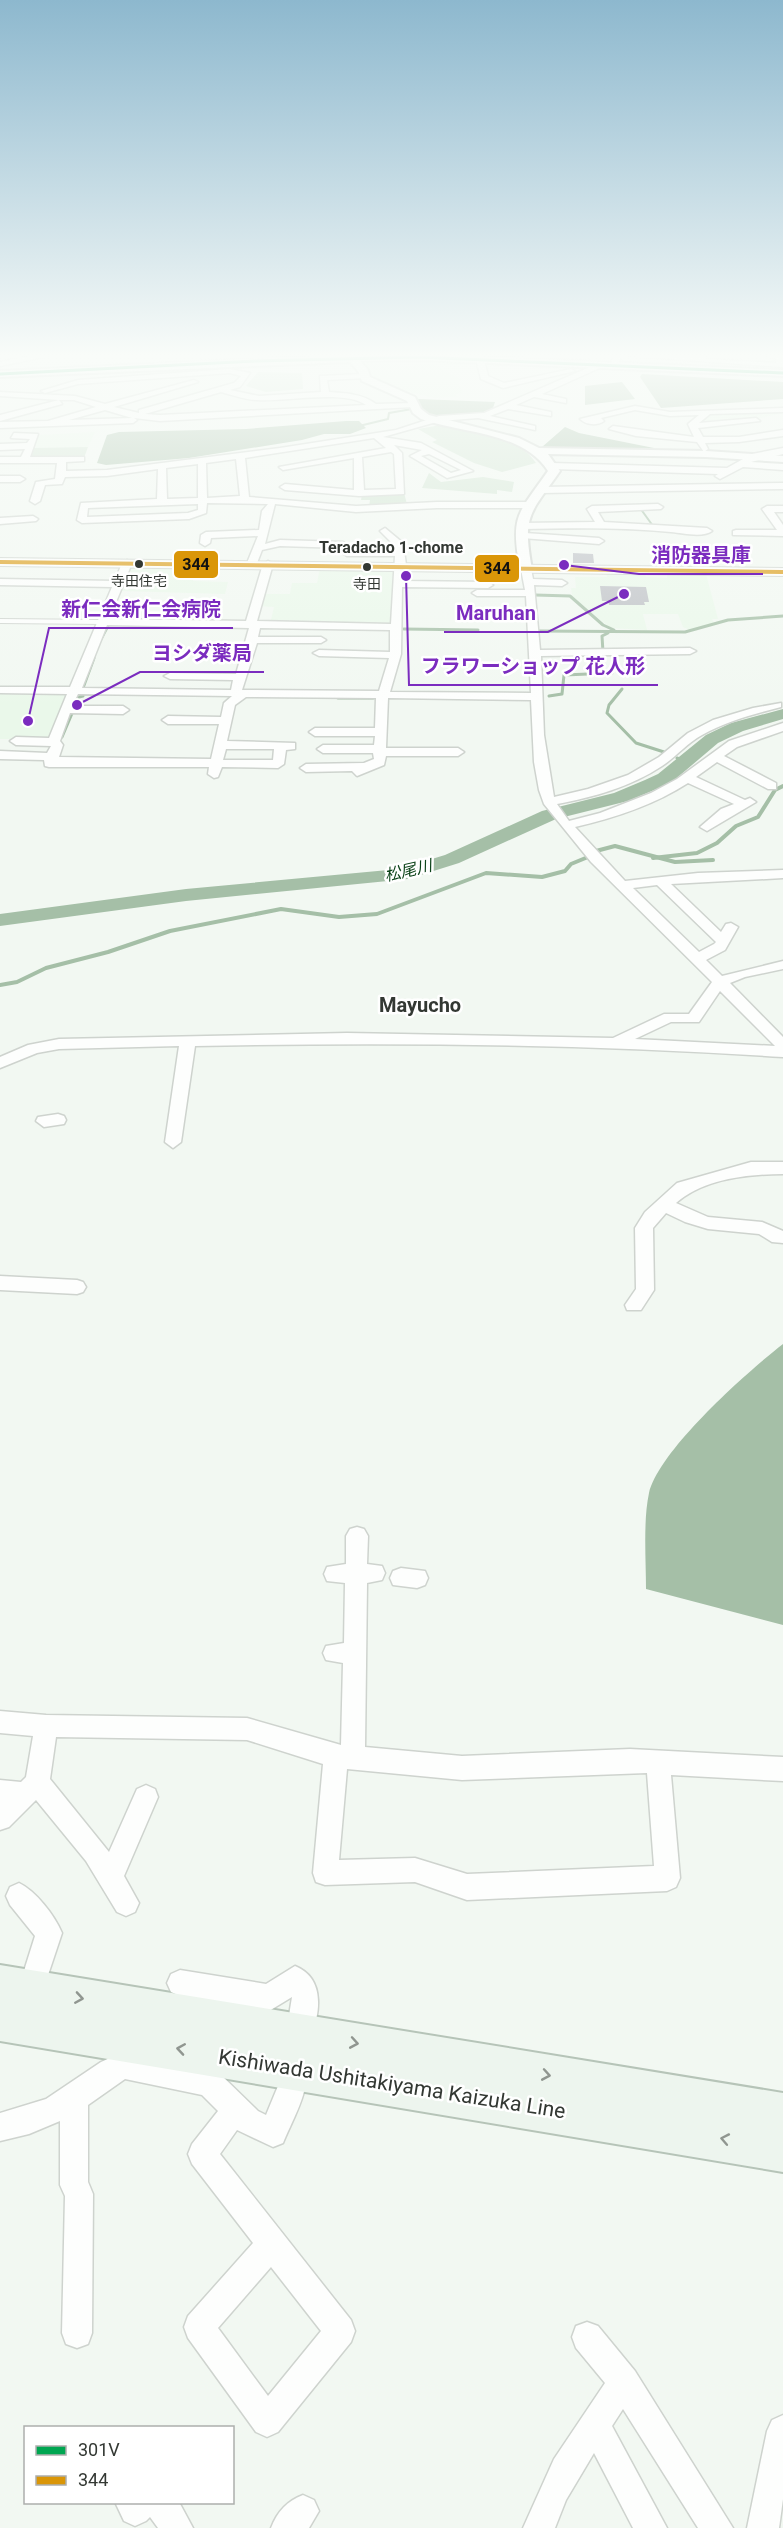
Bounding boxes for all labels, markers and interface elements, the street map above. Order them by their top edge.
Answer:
callout: 消防器具庫 [639,536,763,574]
district label: Teradacho 1-chome [319,538,463,557]
text: 消防器具庫 [651,543,751,567]
line badge: 344 [173,550,219,579]
line badge: 344 [474,554,520,583]
text: 344 [182,555,210,574]
marker: 寺田住宅 [133,558,145,570]
text: 344 [483,559,511,578]
marker: 寺田 [361,561,373,573]
place label: 寺田住宅 [111,573,167,589]
place label: 寺田 [353,576,381,592]
callout: 新仁会新仁会病院 [49,590,233,628]
callout: Maruhan [444,594,548,632]
text: 新仁会新仁会病院 [61,597,221,621]
text: Maruhan [456,601,536,625]
callout: ヨシダ薬局 [140,634,264,672]
text: ヨシダ薬局 [152,641,252,665]
callout: フラワーショップ 花人形 [409,647,658,685]
text: フラワーショップ 花人形 [421,654,645,678]
water label: 松尾川 [383,855,436,885]
district label: Mayucho [379,993,461,1017]
one-way arrow [73,1991,83,2004]
one-way arrow [349,2036,359,2049]
one-way arrow [176,2043,186,2056]
street label: Kishiwada Ushitakiyama Kaizuka Line [217,2045,567,2123]
one-way arrow [541,2068,551,2081]
one-way arrow [721,2133,731,2146]
legend [24,2426,234,2504]
text: 301V [78,2439,120,2460]
text: 344 [78,2469,108,2490]

